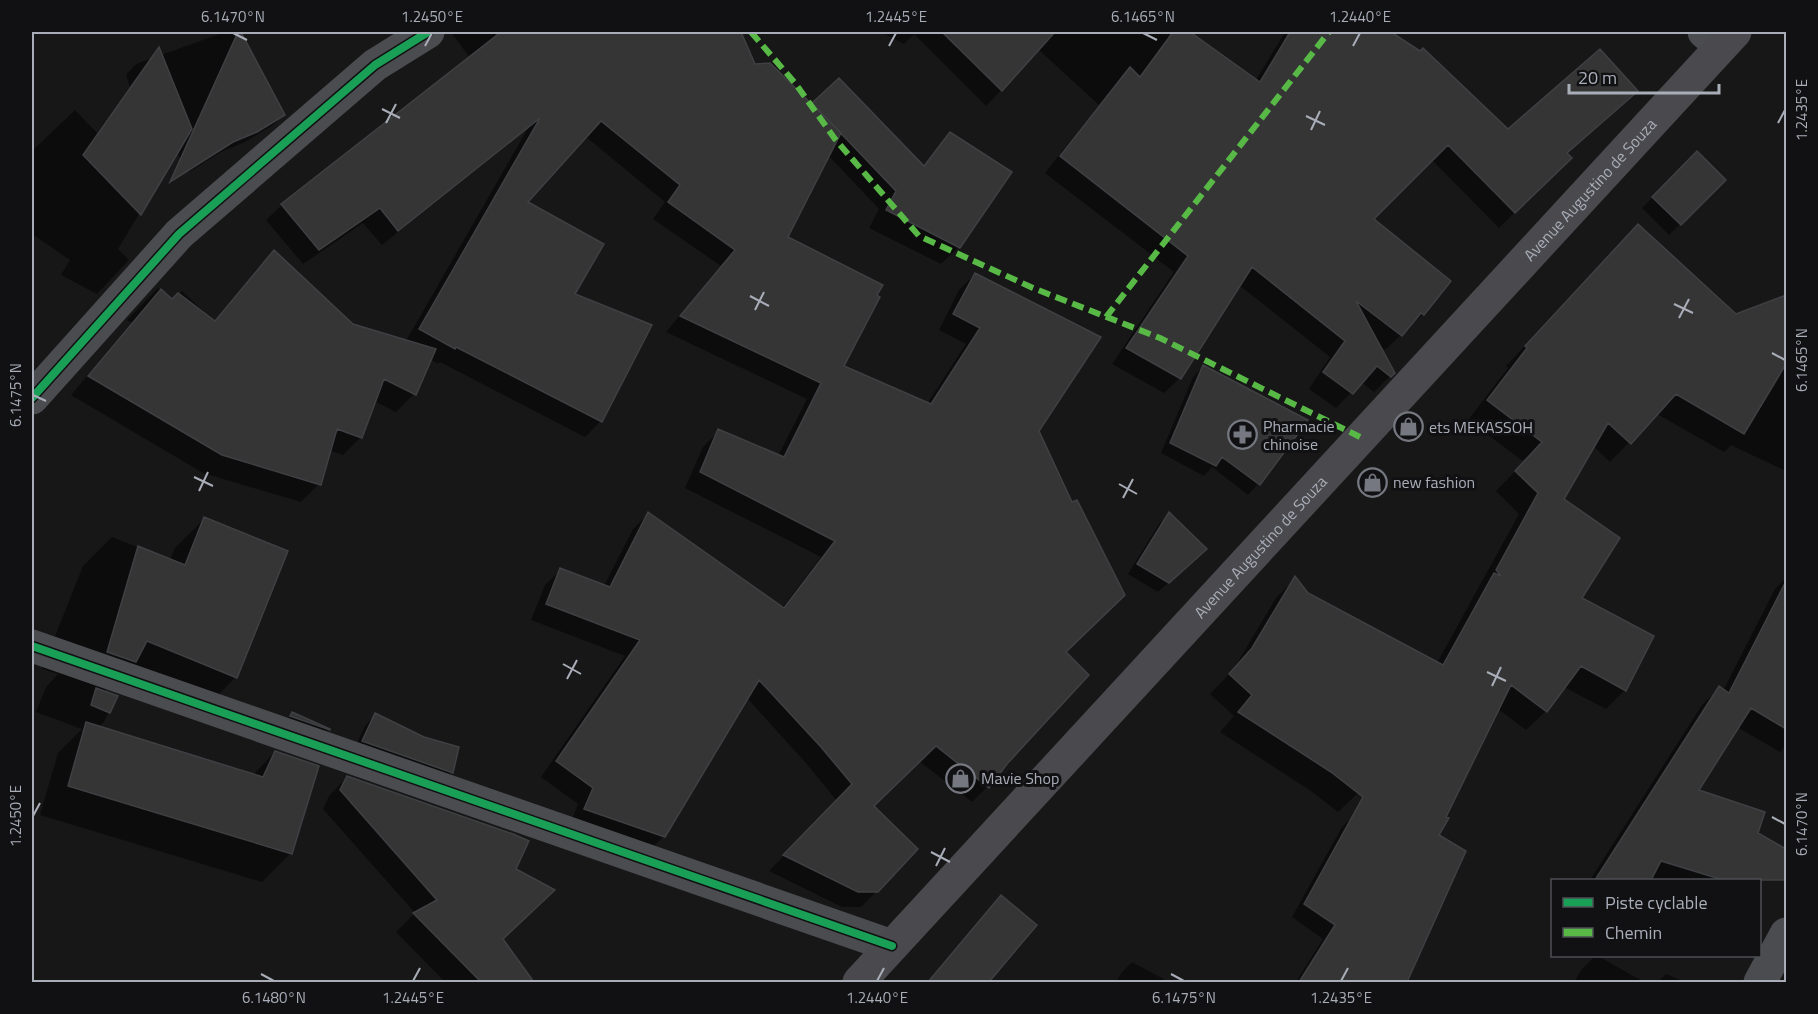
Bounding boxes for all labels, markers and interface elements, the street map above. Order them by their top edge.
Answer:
text: 6.1470°N [201,5,265,28]
text: 1.2450°E [401,5,463,28]
text: 1.2445°E [865,5,927,28]
text: 6.1465°N [1111,5,1175,28]
text: 1.2440°E [1329,5,1391,28]
scale bar [1569,57,1719,95]
text: 20 m [1578,64,1617,91]
text: 1.2435°E [1790,79,1813,141]
street label: Avenue Augustino de Souza [1518,113,1662,266]
text: 6.1465°N [1790,328,1813,392]
text: 6.1475°N [4,363,27,427]
shop icon: ets MEKASSOH [1392,411,1424,443]
place label: Pharmacie chinoise [1263,414,1335,456]
place label: ets MEKASSOH [1429,415,1533,439]
pharmacy icon: Pharmacie chinoise [1226,419,1258,451]
shop icon: new fashion [1356,466,1388,498]
street label: Avenue Augustino de Souza [1188,470,1332,624]
place label: new fashion [1393,470,1475,494]
shop icon: Mavie Shop [944,762,976,794]
place label: Mavie Shop [981,766,1059,790]
text: 1.2450°E [4,785,27,847]
text: 6.1470°N [1790,792,1813,856]
legend [1551,879,1761,957]
text: Piste cyclable [1605,889,1707,916]
text: Chemin [1605,919,1662,946]
text: 6.1480°N [242,986,306,1009]
text: 1.2445°E [382,986,444,1009]
text: 1.2440°E [846,986,908,1009]
text: 6.1475°N [1152,986,1216,1009]
text: 1.2435°E [1310,986,1372,1009]

